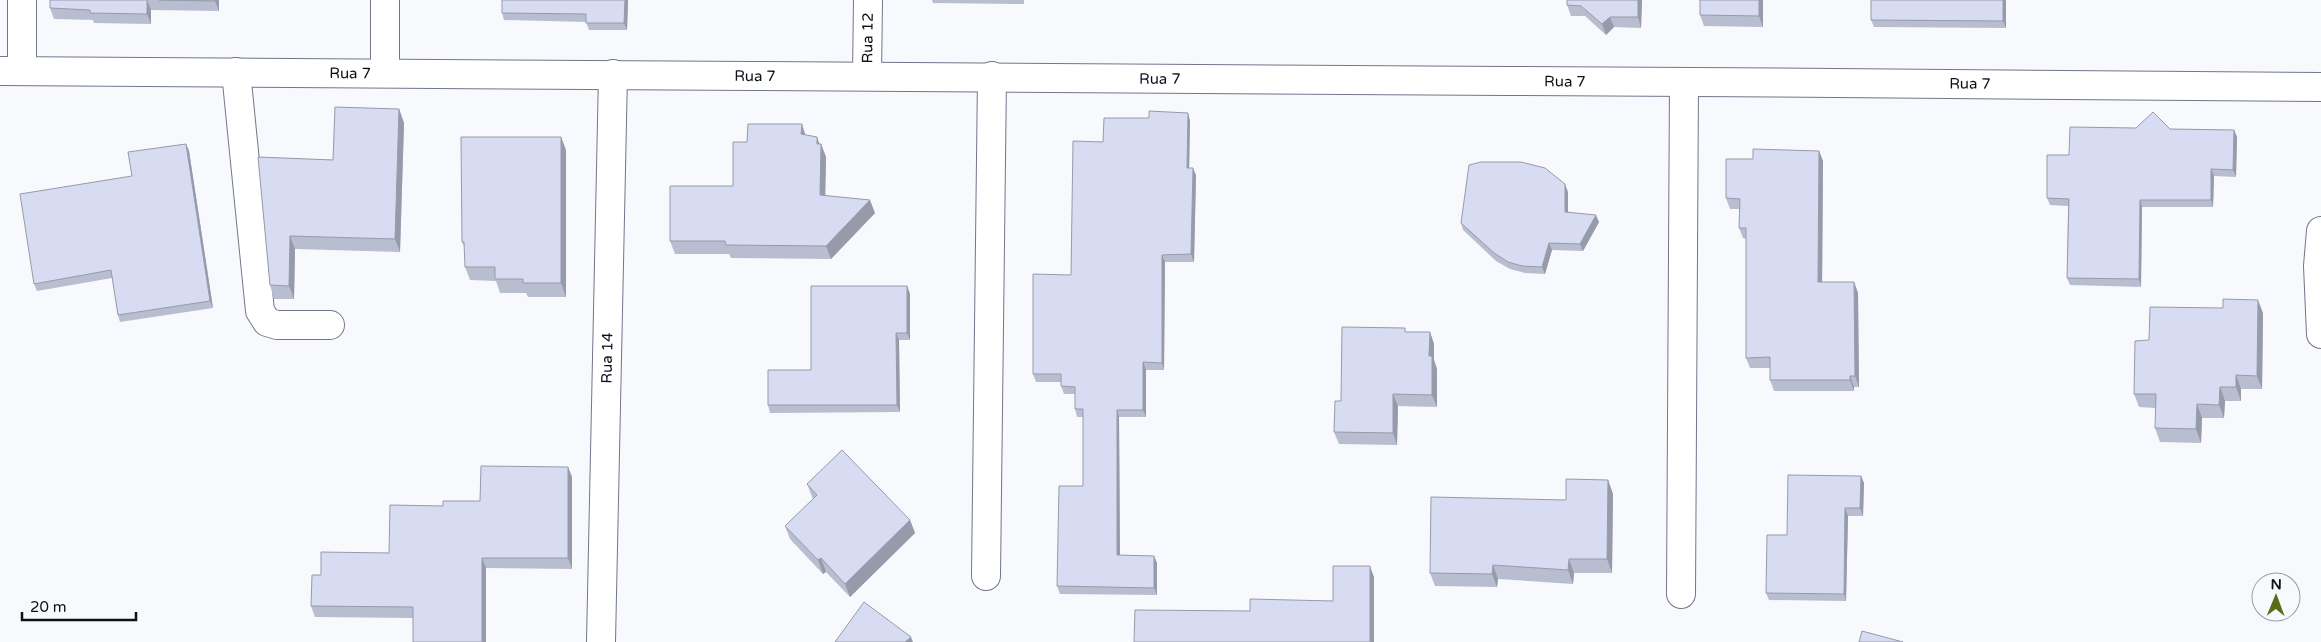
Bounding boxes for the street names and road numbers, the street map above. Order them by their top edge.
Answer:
street label: Rua 12 [858,12,877,64]
street label: Rua 7 [329,64,371,82]
street label: Rua 7 [734,67,776,85]
street label: Rua 7 [1139,70,1181,88]
street label: Rua 7 [1544,72,1586,91]
street label: Rua 7 [1949,74,1991,93]
street label: Rua 14 [597,332,617,384]

